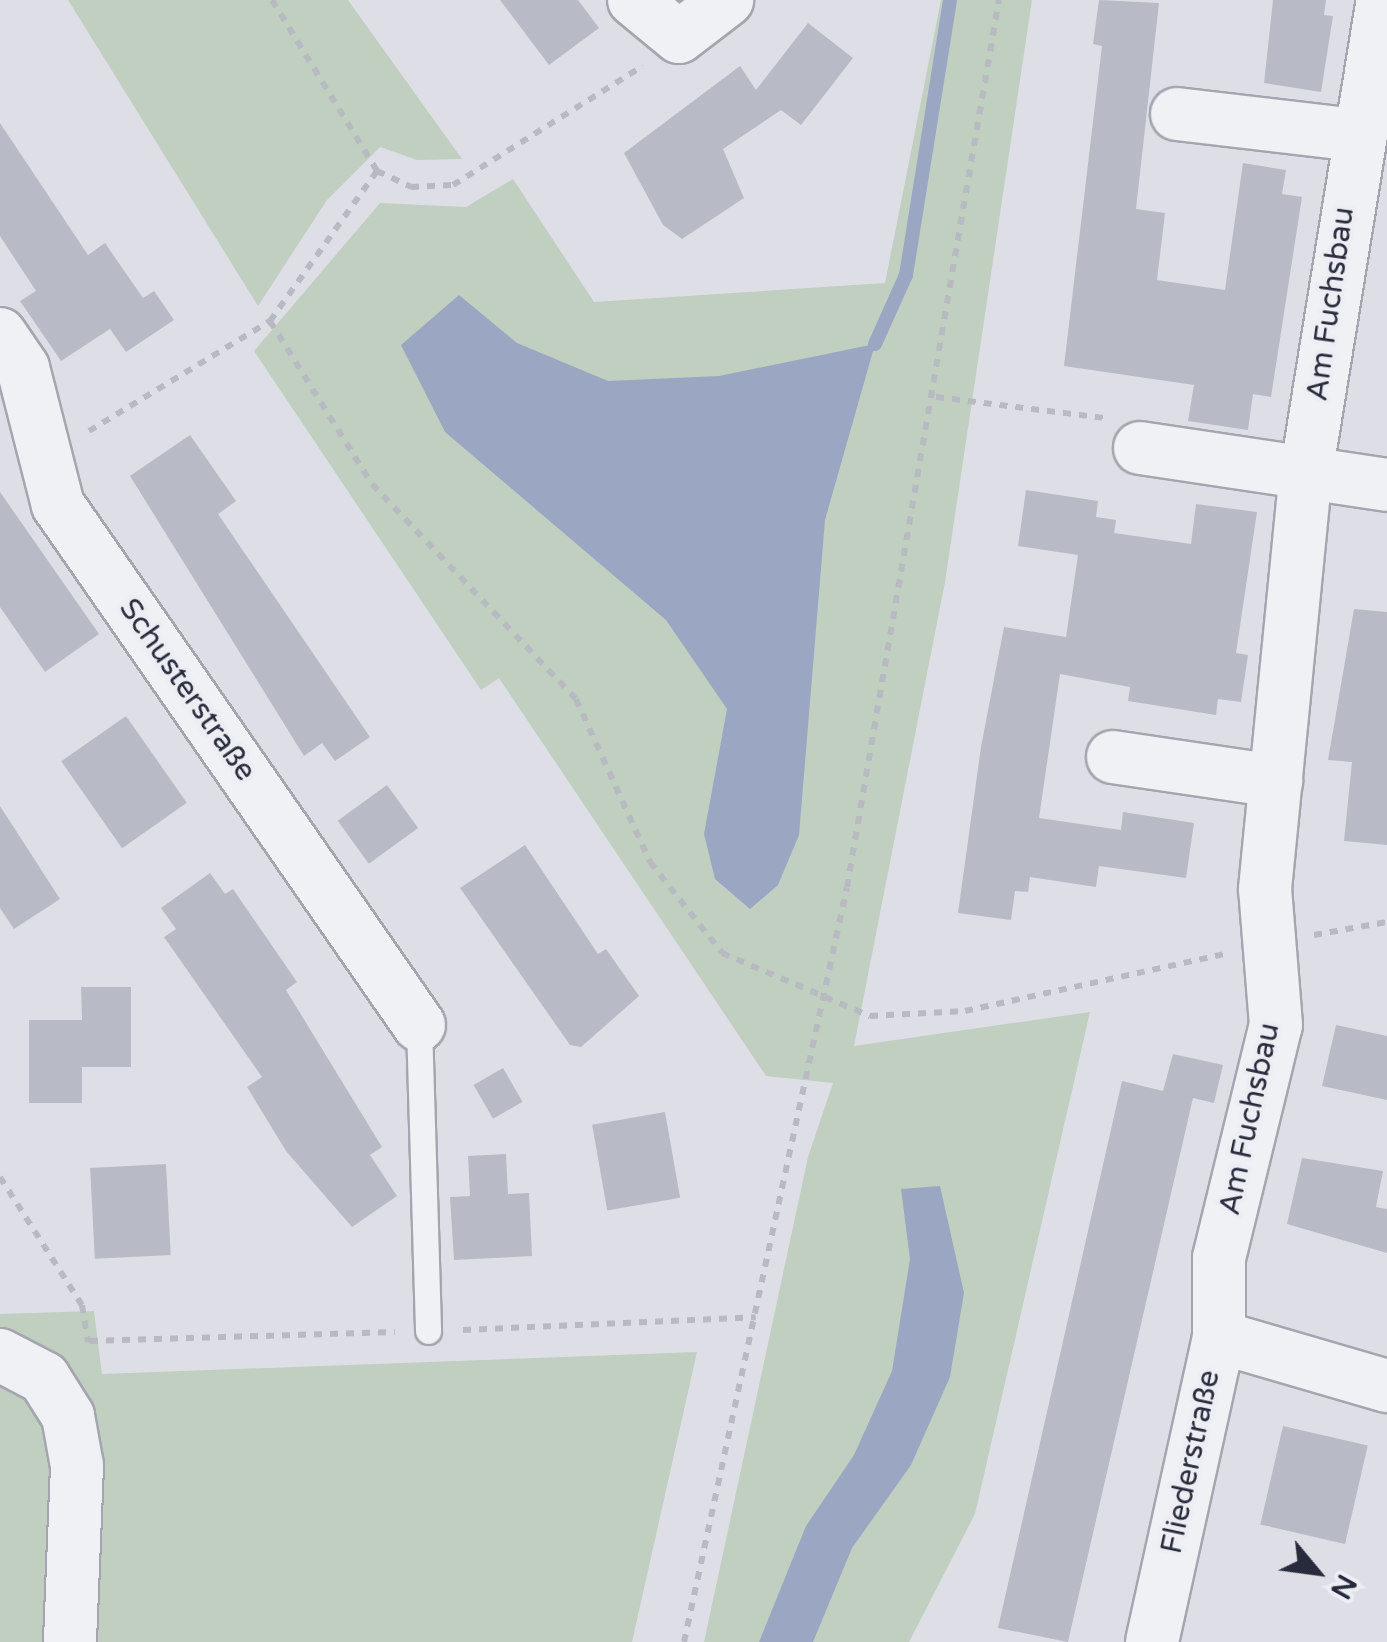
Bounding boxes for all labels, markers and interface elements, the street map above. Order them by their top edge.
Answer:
street label: Am Fuchsbau [1300,205,1362,403]
street label: Schusterstraße [111,592,263,788]
street label: Am Fuchsbau [1212,1020,1288,1218]
street label: Fliederstraße [1154,1367,1228,1557]
north arrow [1267,1522,1367,1622]
text: N [1323,1568,1364,1605]

